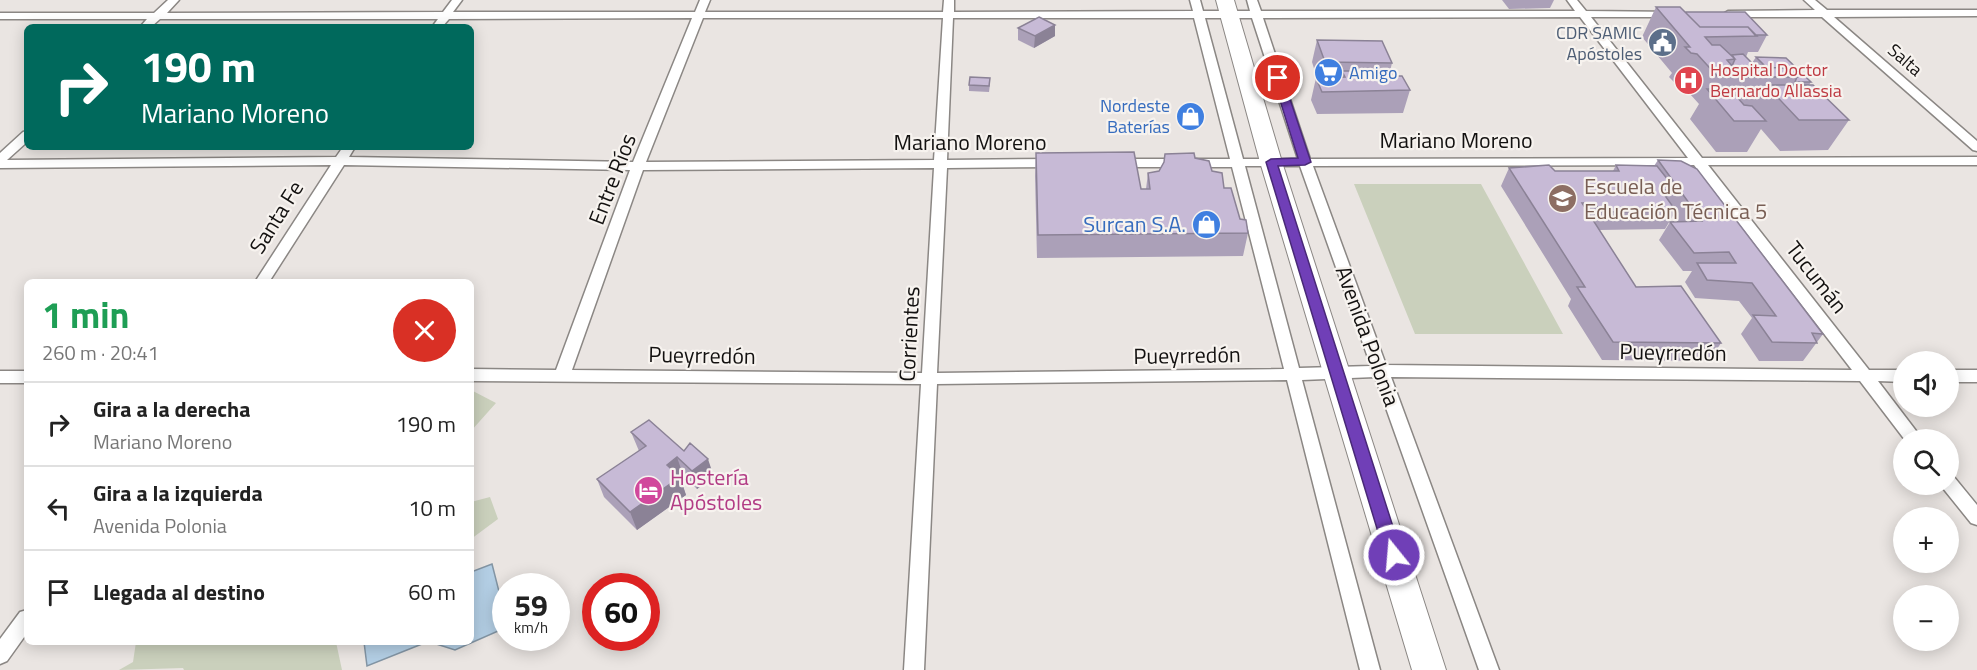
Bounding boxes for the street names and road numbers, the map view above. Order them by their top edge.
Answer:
street label: Salta [1882,37,1929,82]
street label: Mariano Moreno [1379,123,1533,157]
street label: Mariano Moreno [893,125,1047,159]
street label: Entre Ríos [579,128,645,230]
street label: Santa Fe [240,174,312,260]
street label: Tucumán [1778,233,1856,321]
street label: Avenida Polonia [1327,261,1409,411]
street label: Corrientes [890,286,928,382]
street label: Pueyrredón [1619,334,1727,370]
street label: Pueyrredón [648,337,756,373]
street label: Pueyrredón [1133,337,1241,373]

